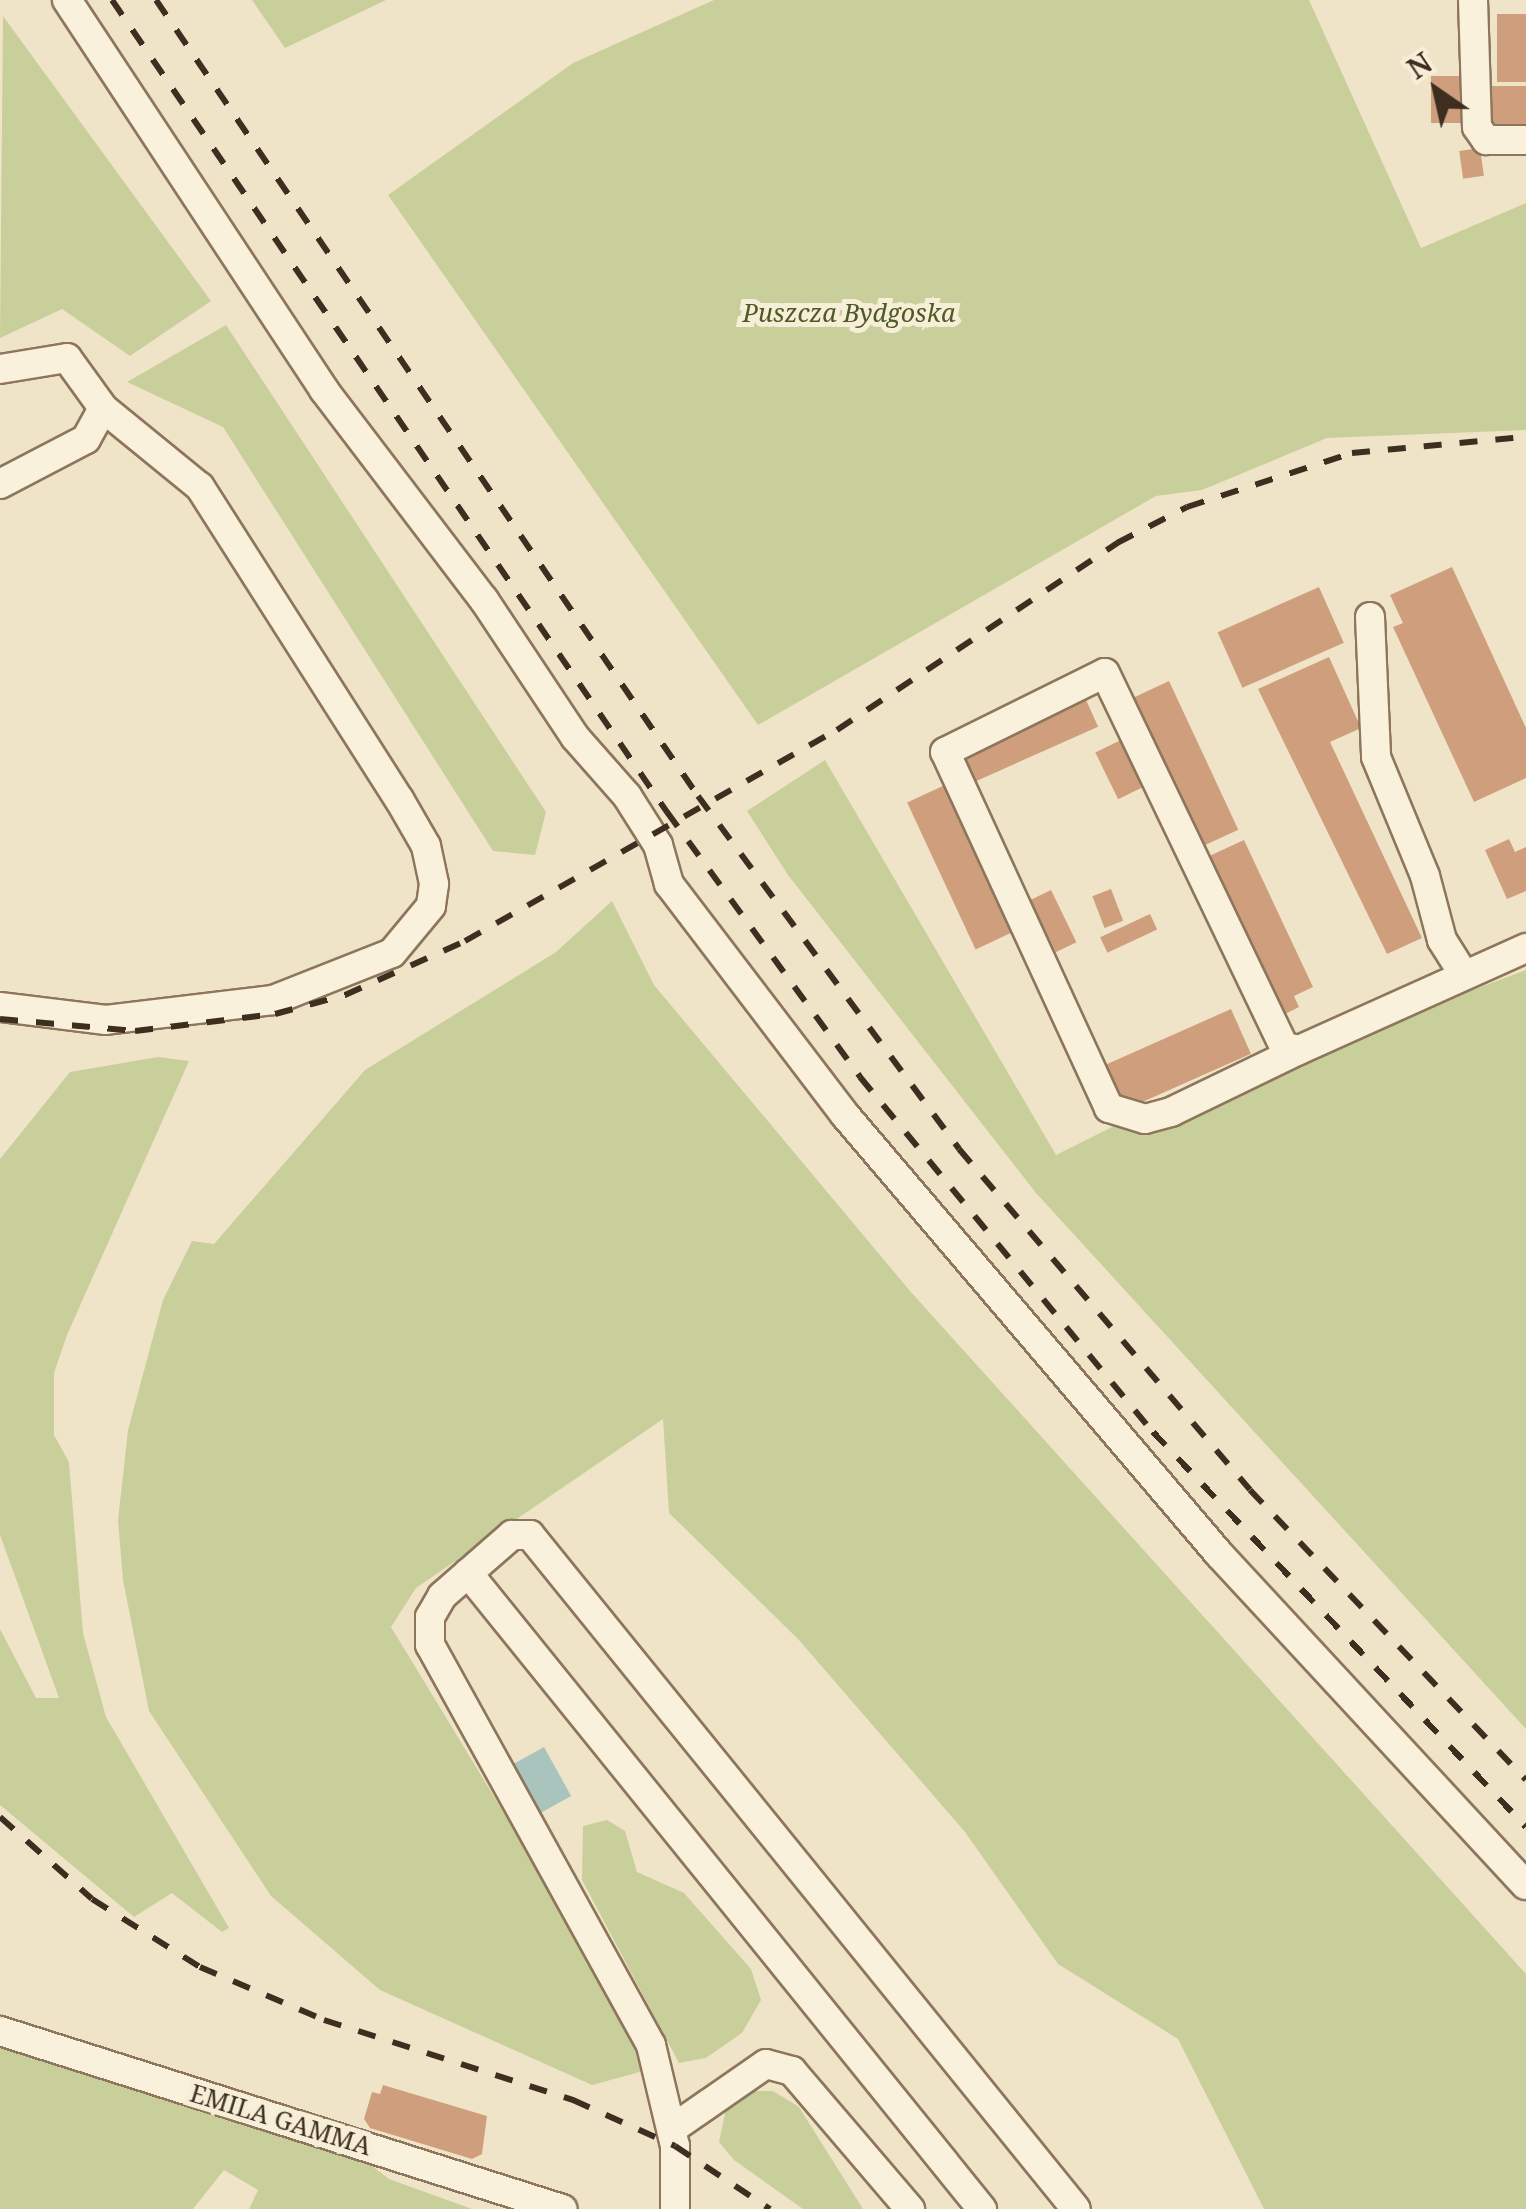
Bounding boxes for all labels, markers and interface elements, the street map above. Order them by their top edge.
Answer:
north arrow [1386,40,1486,140]
text: N [1399,43,1439,87]
park label: Puszcza Bydgoska [743,297,955,327]
street label: EMILA GAMMA [187,2077,375,2161]

